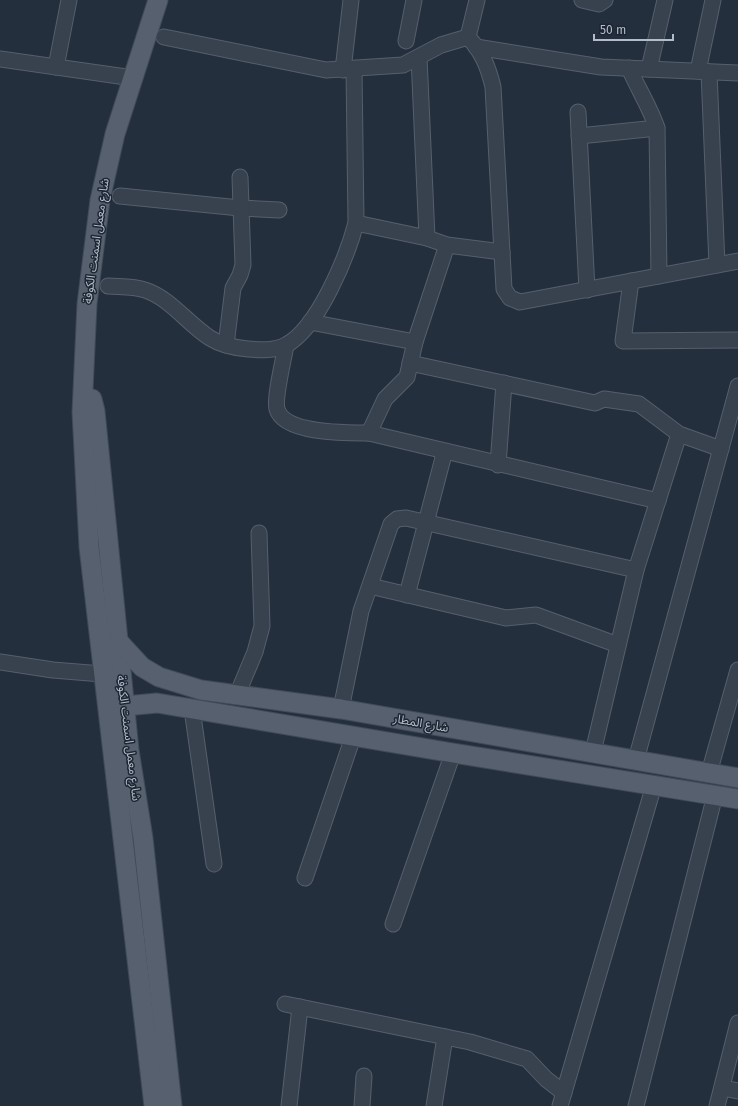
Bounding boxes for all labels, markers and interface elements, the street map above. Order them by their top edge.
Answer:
scale bar [594,16,673,42]
text: 50 m [600,23,626,37]
street label: شارع معمل اسمنت الكوفة [80,177,114,305]
street label: شارع معمل اسمنت الكوفة [112,674,144,802]
street label: شارع المطار [391,711,450,737]

